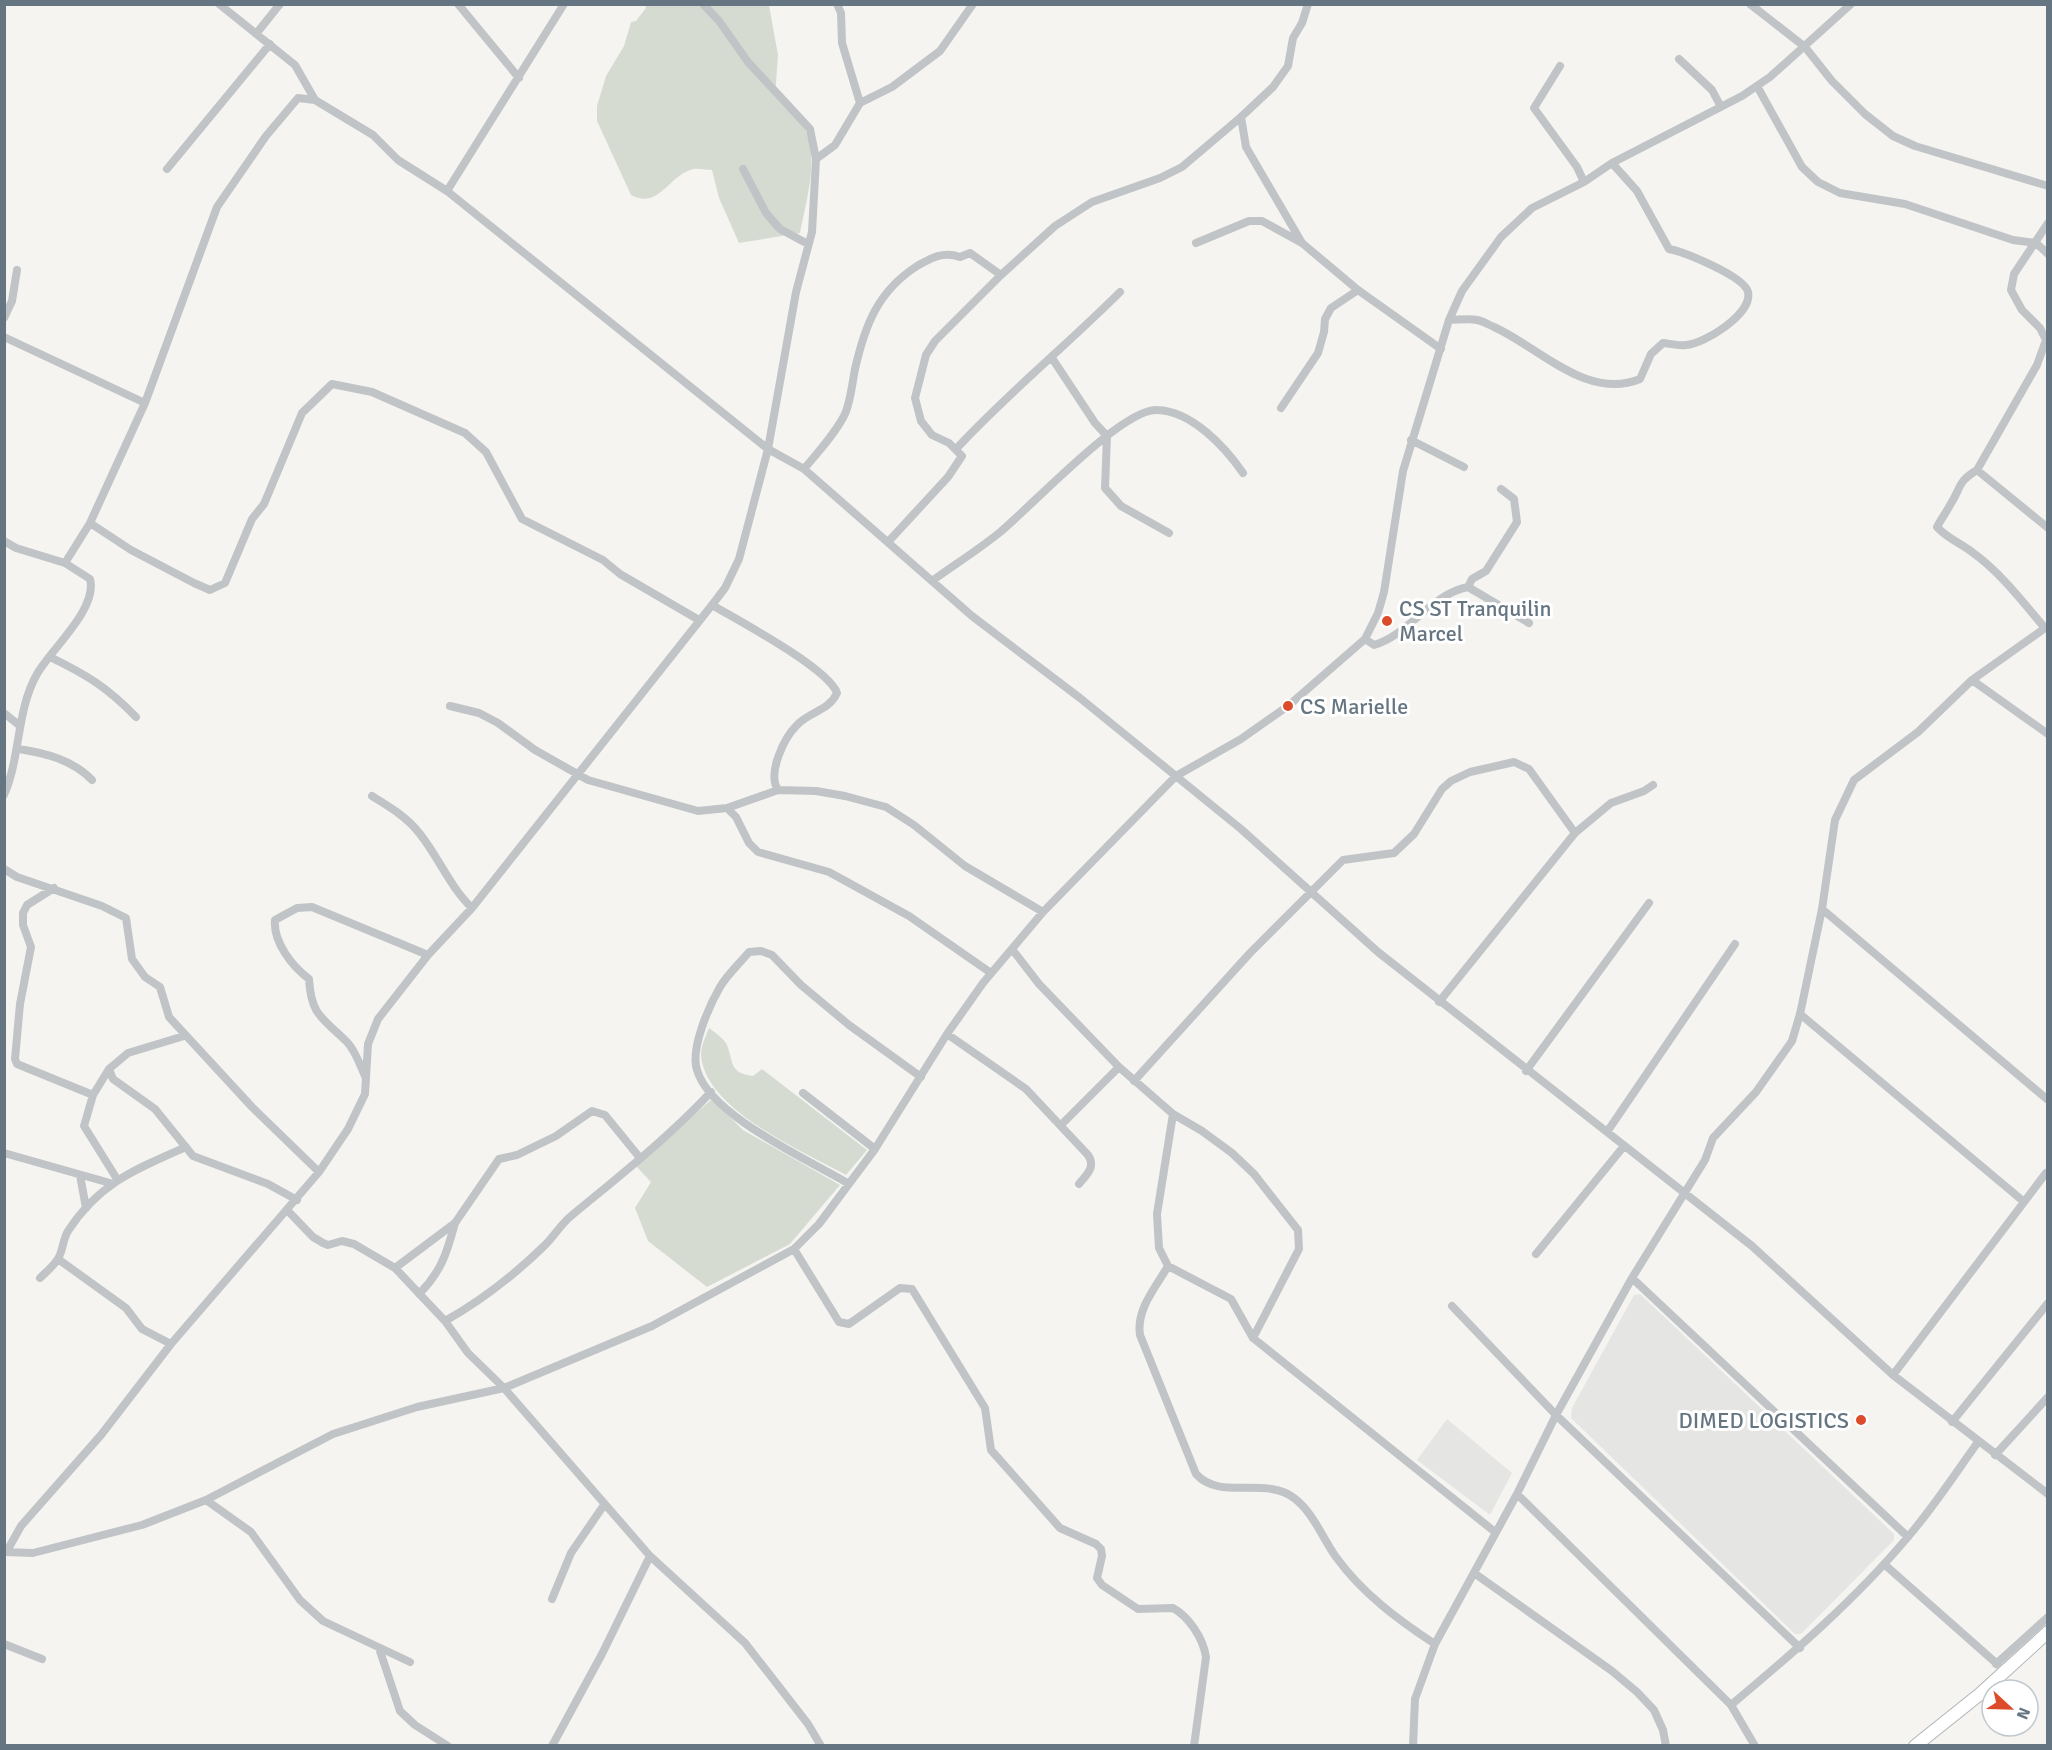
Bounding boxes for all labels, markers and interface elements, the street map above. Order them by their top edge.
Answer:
place label: CS ST Tranquilin Marcel [1399,595,1551,647]
marker: CS ST Tranquilin Marcel [1380,614,1394,628]
place label: CS Marielle [1300,693,1408,720]
marker: CS Marielle [1281,699,1295,713]
place label: DIMED LOGISTICS [1678,1407,1849,1434]
marker: DIMED LOGISTICS [1854,1413,1868,1427]
north arrow [1980,1678,2040,1738]
text: N [2012,1704,2034,1722]

